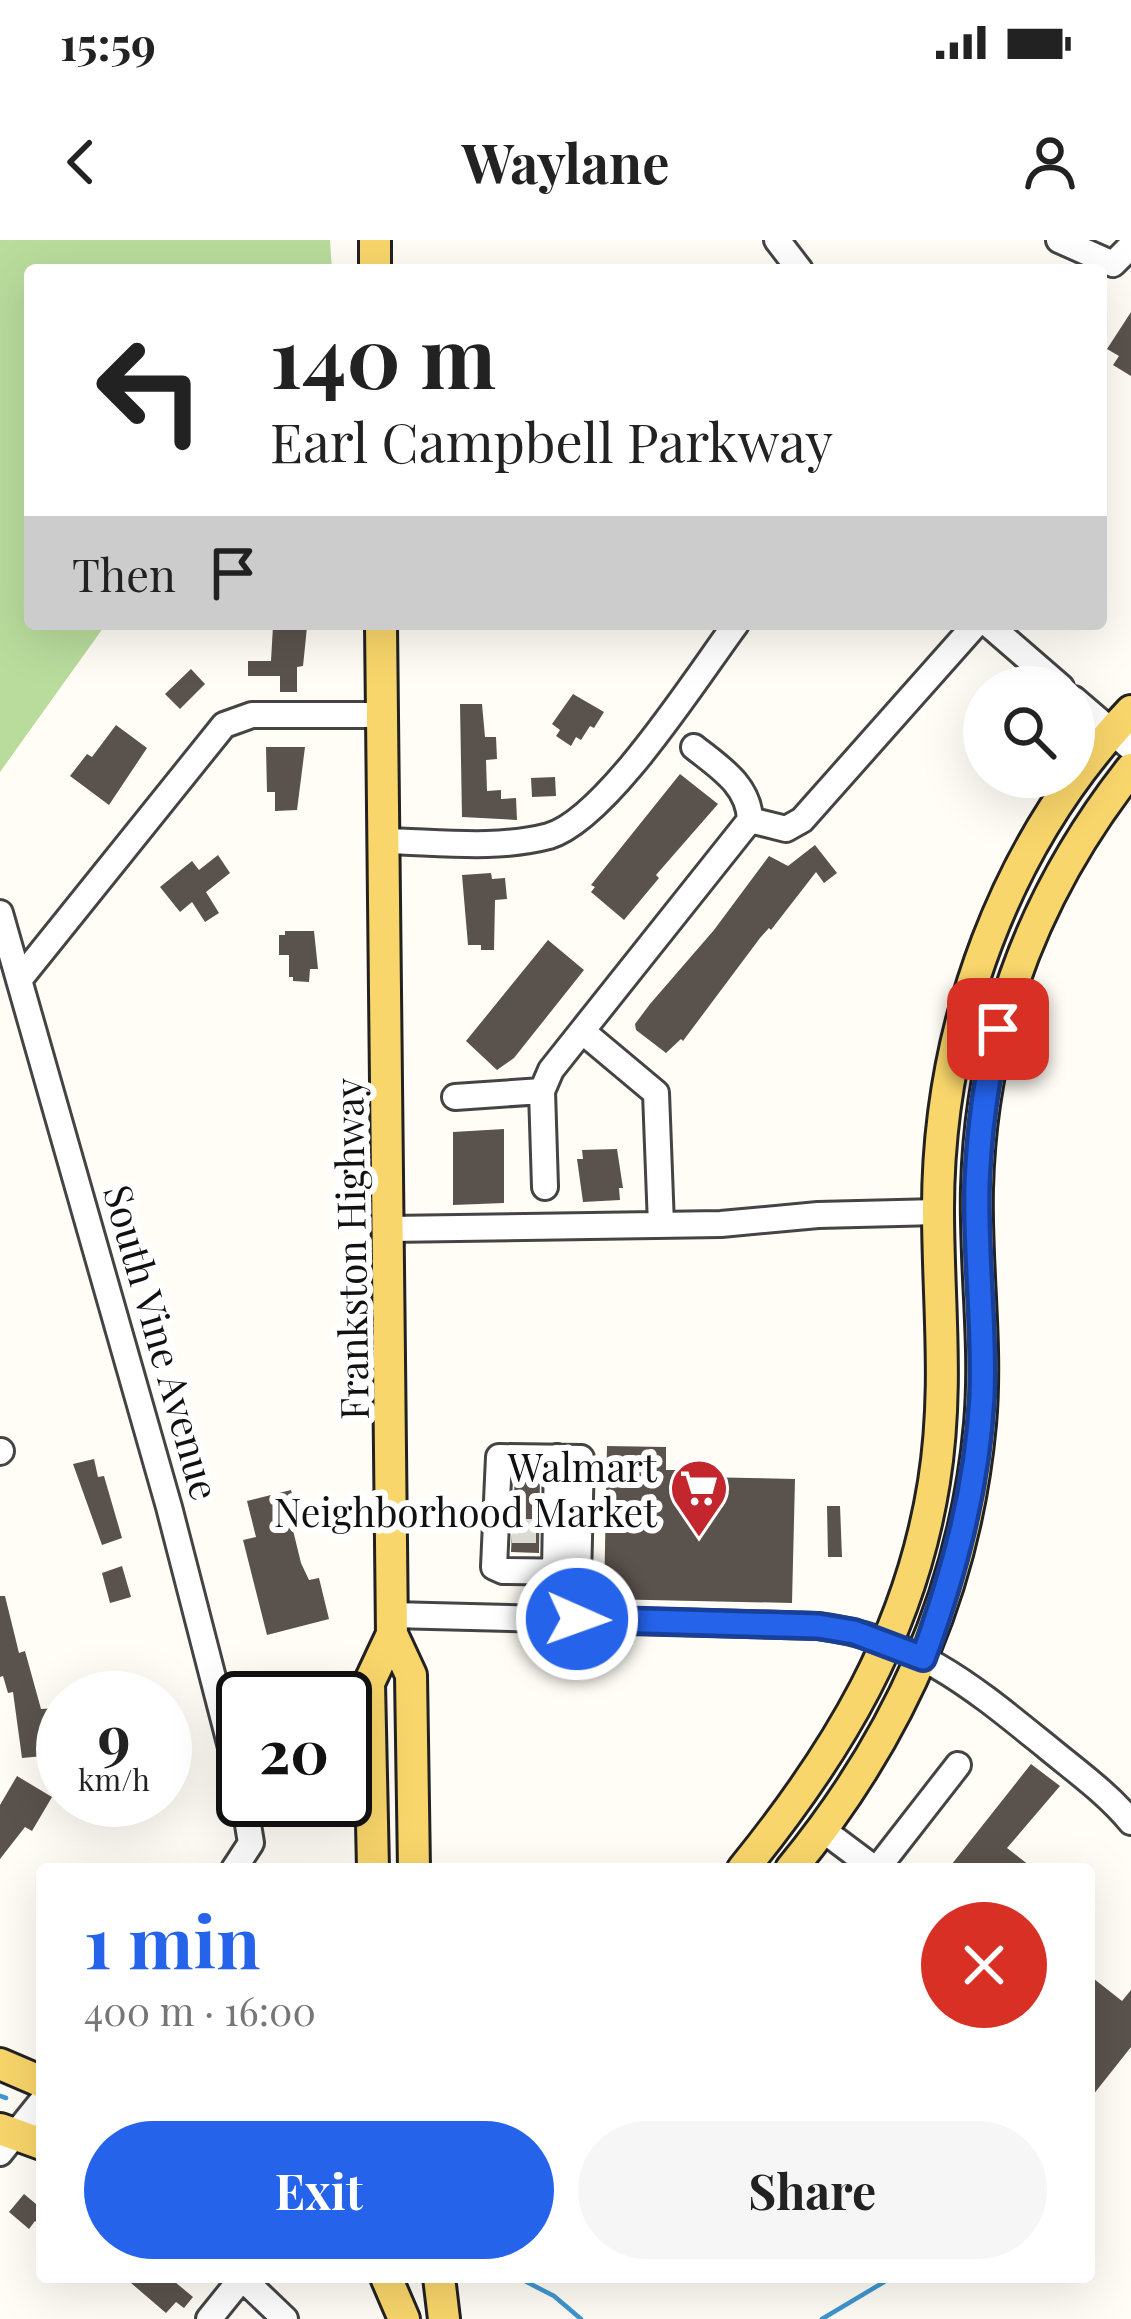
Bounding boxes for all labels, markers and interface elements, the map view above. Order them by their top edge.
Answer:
text: 15:59 [60,12,156,72]
text: Waylane [462,126,669,198]
icon: back [48,129,114,195]
icon: person [1017,129,1083,195]
text: 140 m [270,298,496,410]
icon: left [72,312,228,468]
text: Earl Campbell Parkway [270,405,833,477]
icon: arrive [200,540,266,606]
text: Then [72,543,176,603]
map controls [963,666,1095,798]
button: search [963,666,1095,798]
pin [947,978,1049,1080]
icon: arrive [965,996,1031,1062]
street label: Frankston Highway [321,1077,379,1420]
street label: South Vine Avenue [93,1179,233,1505]
place label: Walmart Neighborhood Market [274,1440,658,1537]
supermarket icon: Walmart Neighborhood Market [668,1457,730,1539]
position arrow [514,1556,640,1682]
speed limit sign: 20 [216,1671,372,1827]
text: 9 [97,1694,131,1774]
text: km/h [78,1759,150,1799]
text: 1 min [84,1891,260,1987]
button: close [921,1902,1047,2028]
text: 400 m · 16:00 [84,1984,316,2036]
button: Exit [84,2121,554,2259]
button: Share [578,2121,1047,2259]

